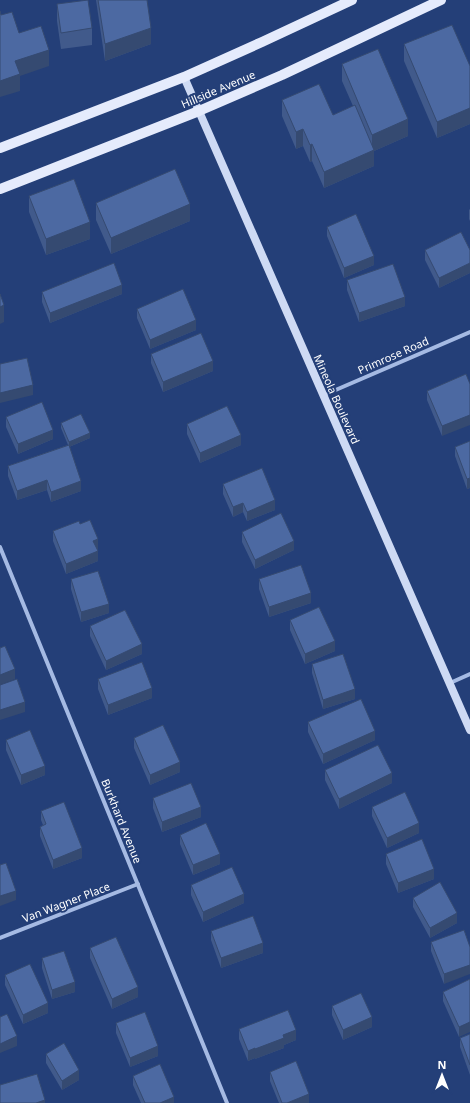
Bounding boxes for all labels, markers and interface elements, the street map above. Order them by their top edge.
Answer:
street label: Hillside Avenue [179,67,257,111]
street label: Primrose Road [355,333,431,377]
street label: Mineola Boulevard [310,352,364,446]
street label: Burkhard Avenue [98,777,146,865]
street label: Van Wagner Place [20,878,112,926]
north arrow [422,1055,462,1095]
text: N [438,1057,446,1072]

